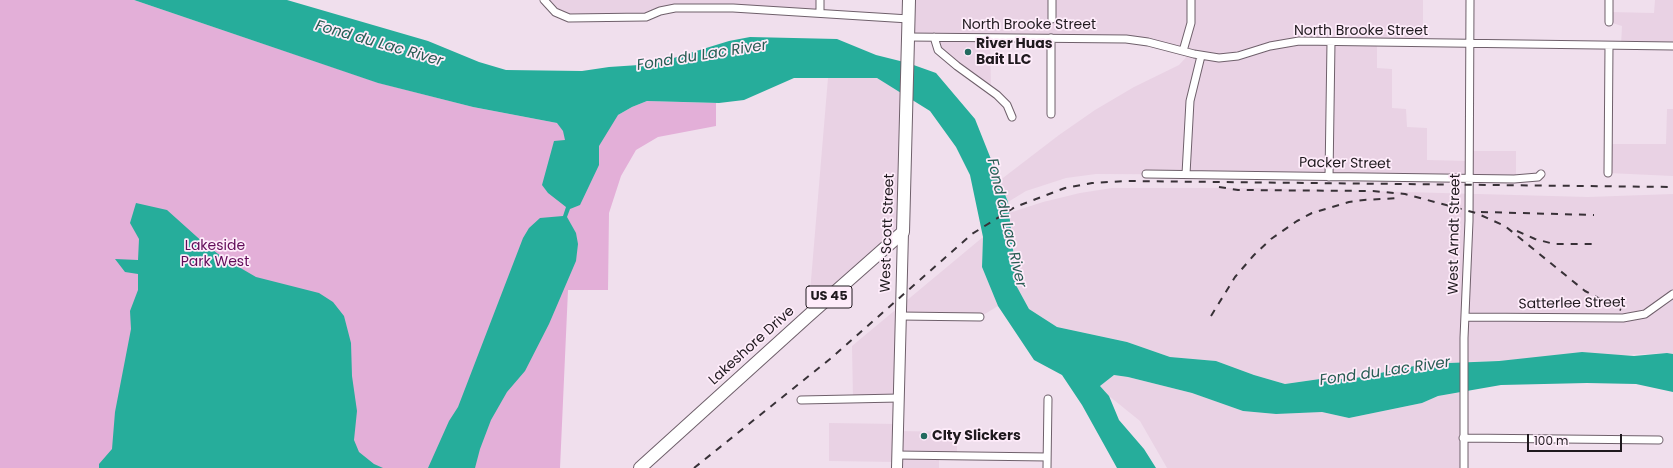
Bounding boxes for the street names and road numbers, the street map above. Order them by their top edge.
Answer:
street label: North Brooke Street [962,17,1096,33]
street label: North Brooke Street [1294,23,1428,39]
street label: Packer Street [1299,155,1391,173]
street label: West Scott Street [878,173,898,293]
street label: West Arndt Street [1446,173,1464,295]
road number: US 45 [806,286,852,308]
street label: Satterlee Street [1518,295,1626,313]
street label: Lakeshore Drive [706,303,798,389]

